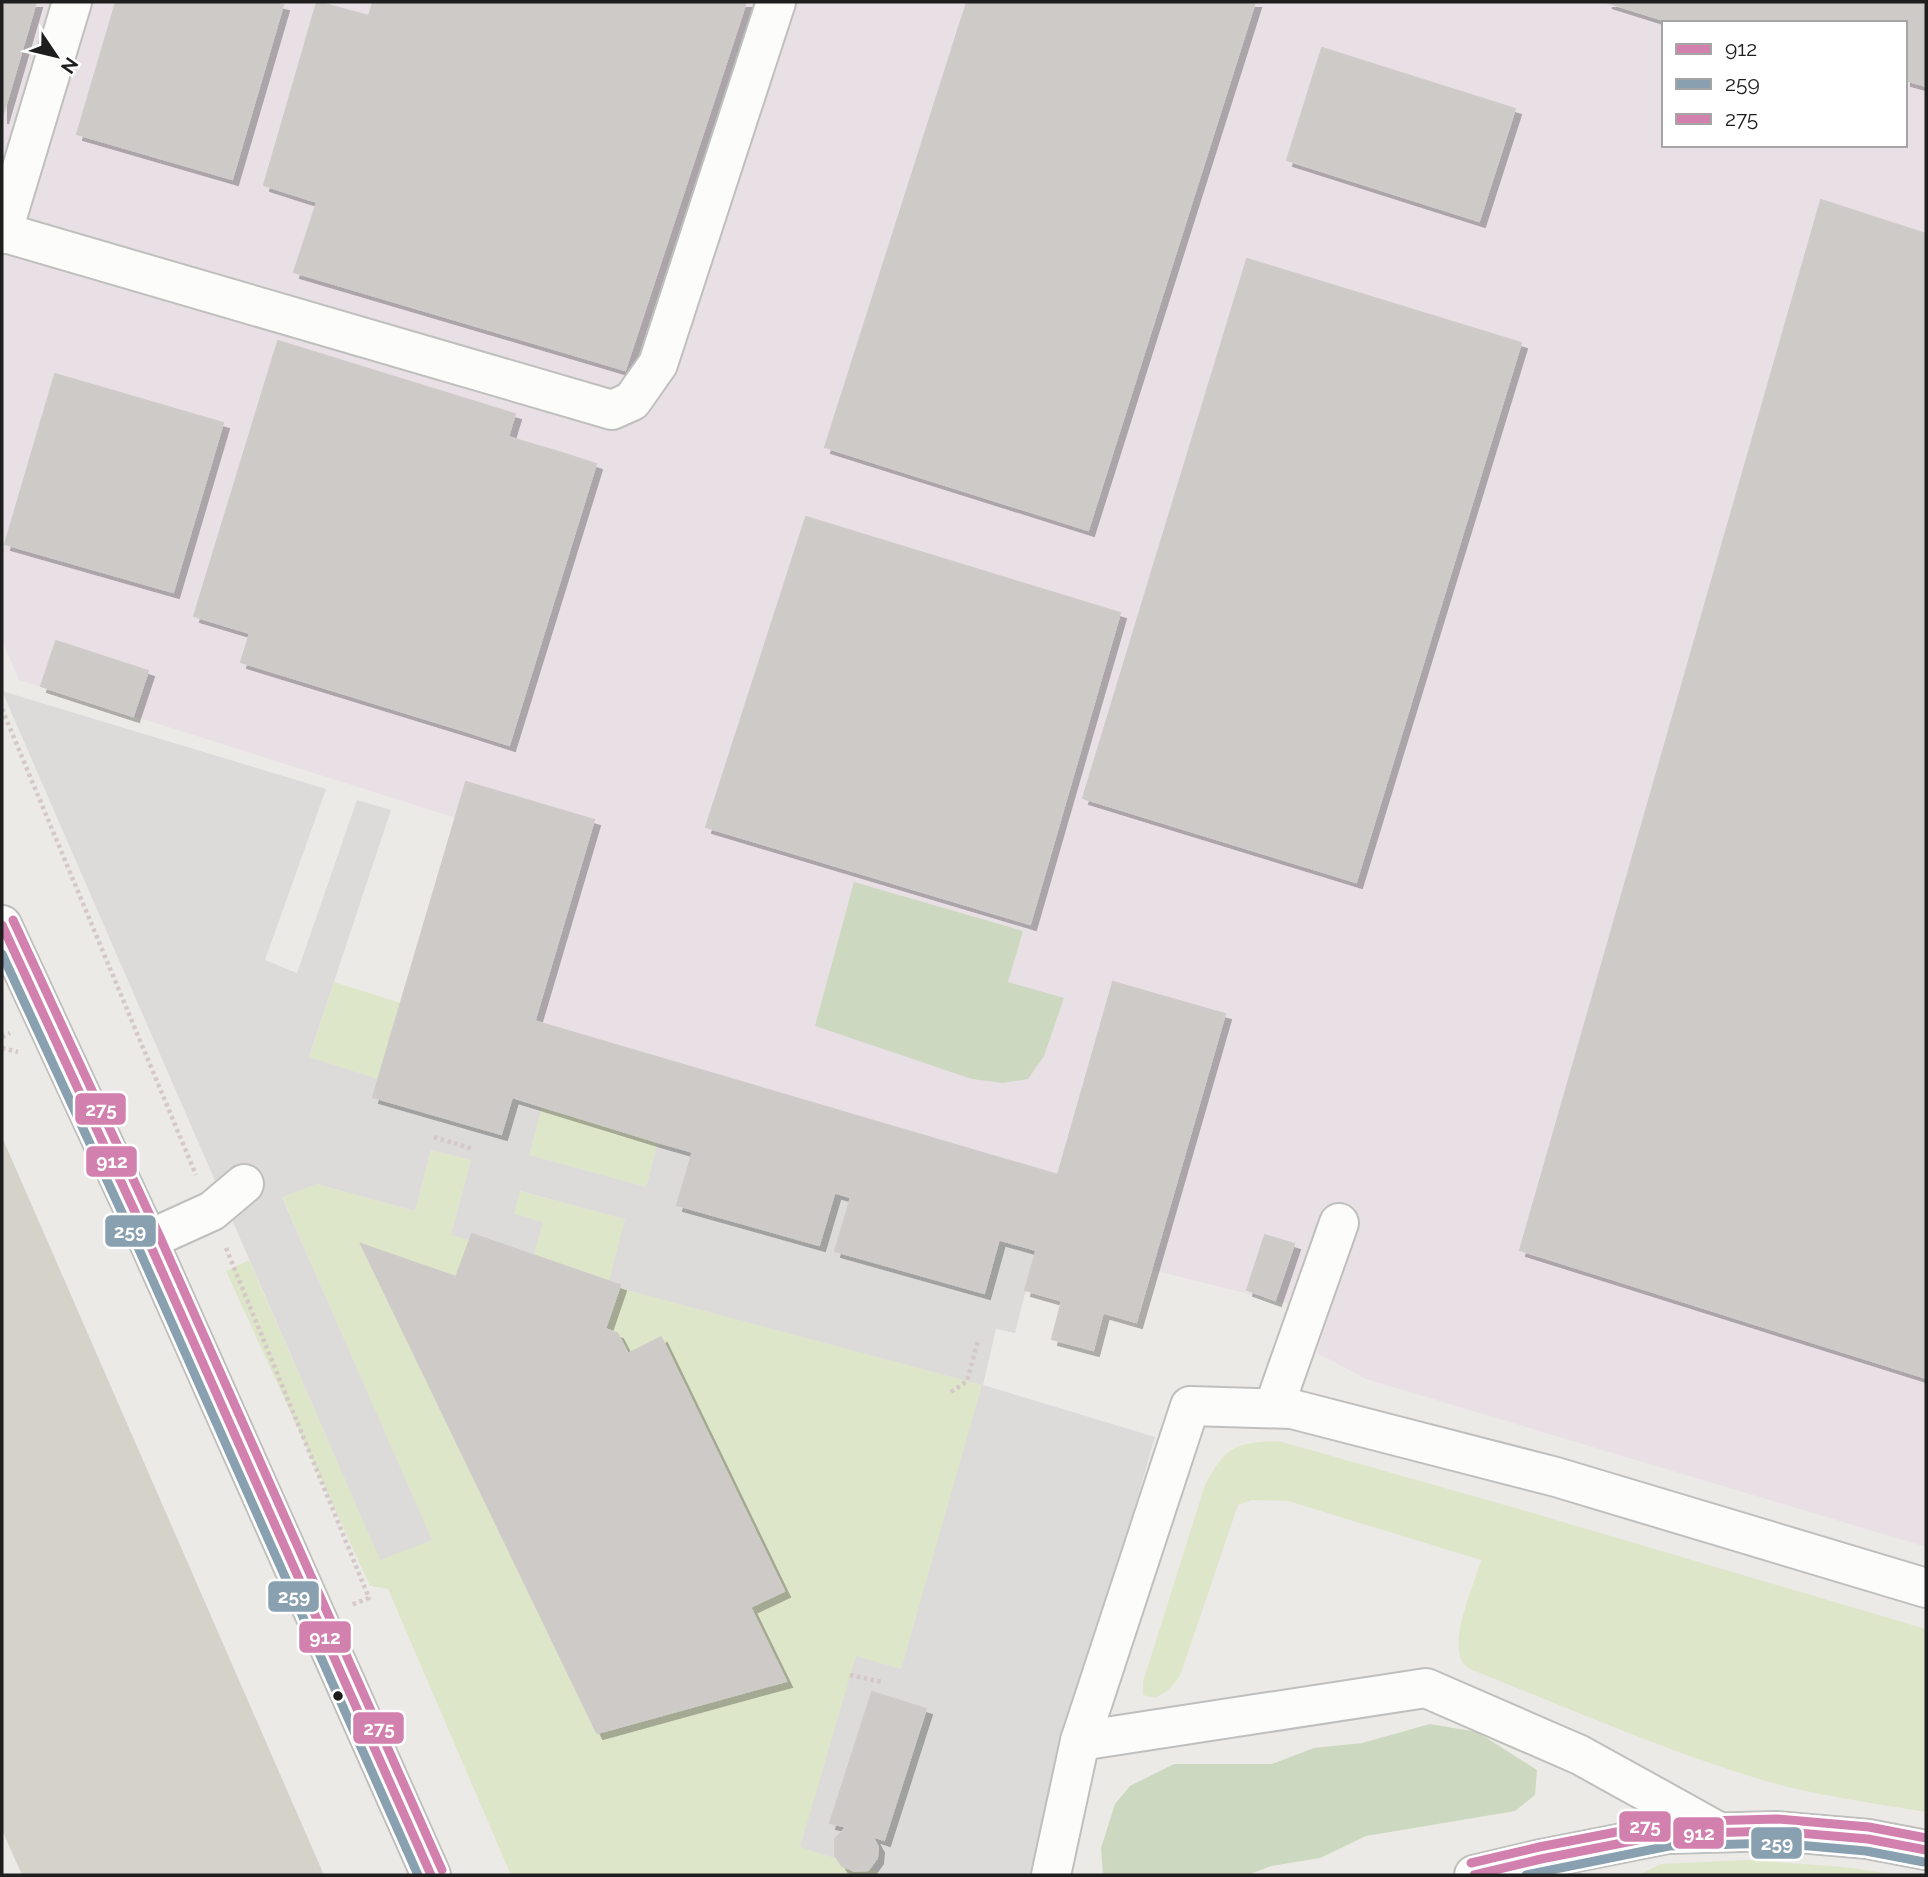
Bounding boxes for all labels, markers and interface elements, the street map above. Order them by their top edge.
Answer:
north arrow [21,21,91,91]
legend [1662,21,1907,147]
text: 912 [1725,36,1757,61]
text: N [57,54,83,78]
text: 259 [1725,71,1760,96]
text: 275 [1725,106,1758,131]
line badge: 275 [74,1092,127,1126]
text: 275 [85,1098,117,1120]
line badge: 912 [85,1145,138,1178]
text: 912 [96,1150,128,1172]
line badge: 259 [104,1214,157,1248]
text: 259 [114,1220,146,1242]
line badge: 259 [267,1580,320,1613]
text: 259 [278,1585,310,1607]
line badge: 912 [298,1620,352,1654]
text: 912 [309,1626,341,1648]
unlabelled marker [331,1689,345,1703]
line badge: 275 [352,1711,405,1745]
text: 275 [363,1717,395,1739]
line badge: 275 [1618,1810,1672,1843]
text: 275 [1629,1815,1661,1837]
line badge: 912 [1672,1816,1725,1850]
text: 912 [1683,1822,1715,1844]
line badge: 259 [1750,1826,1803,1860]
text: 259 [1761,1832,1793,1854]

